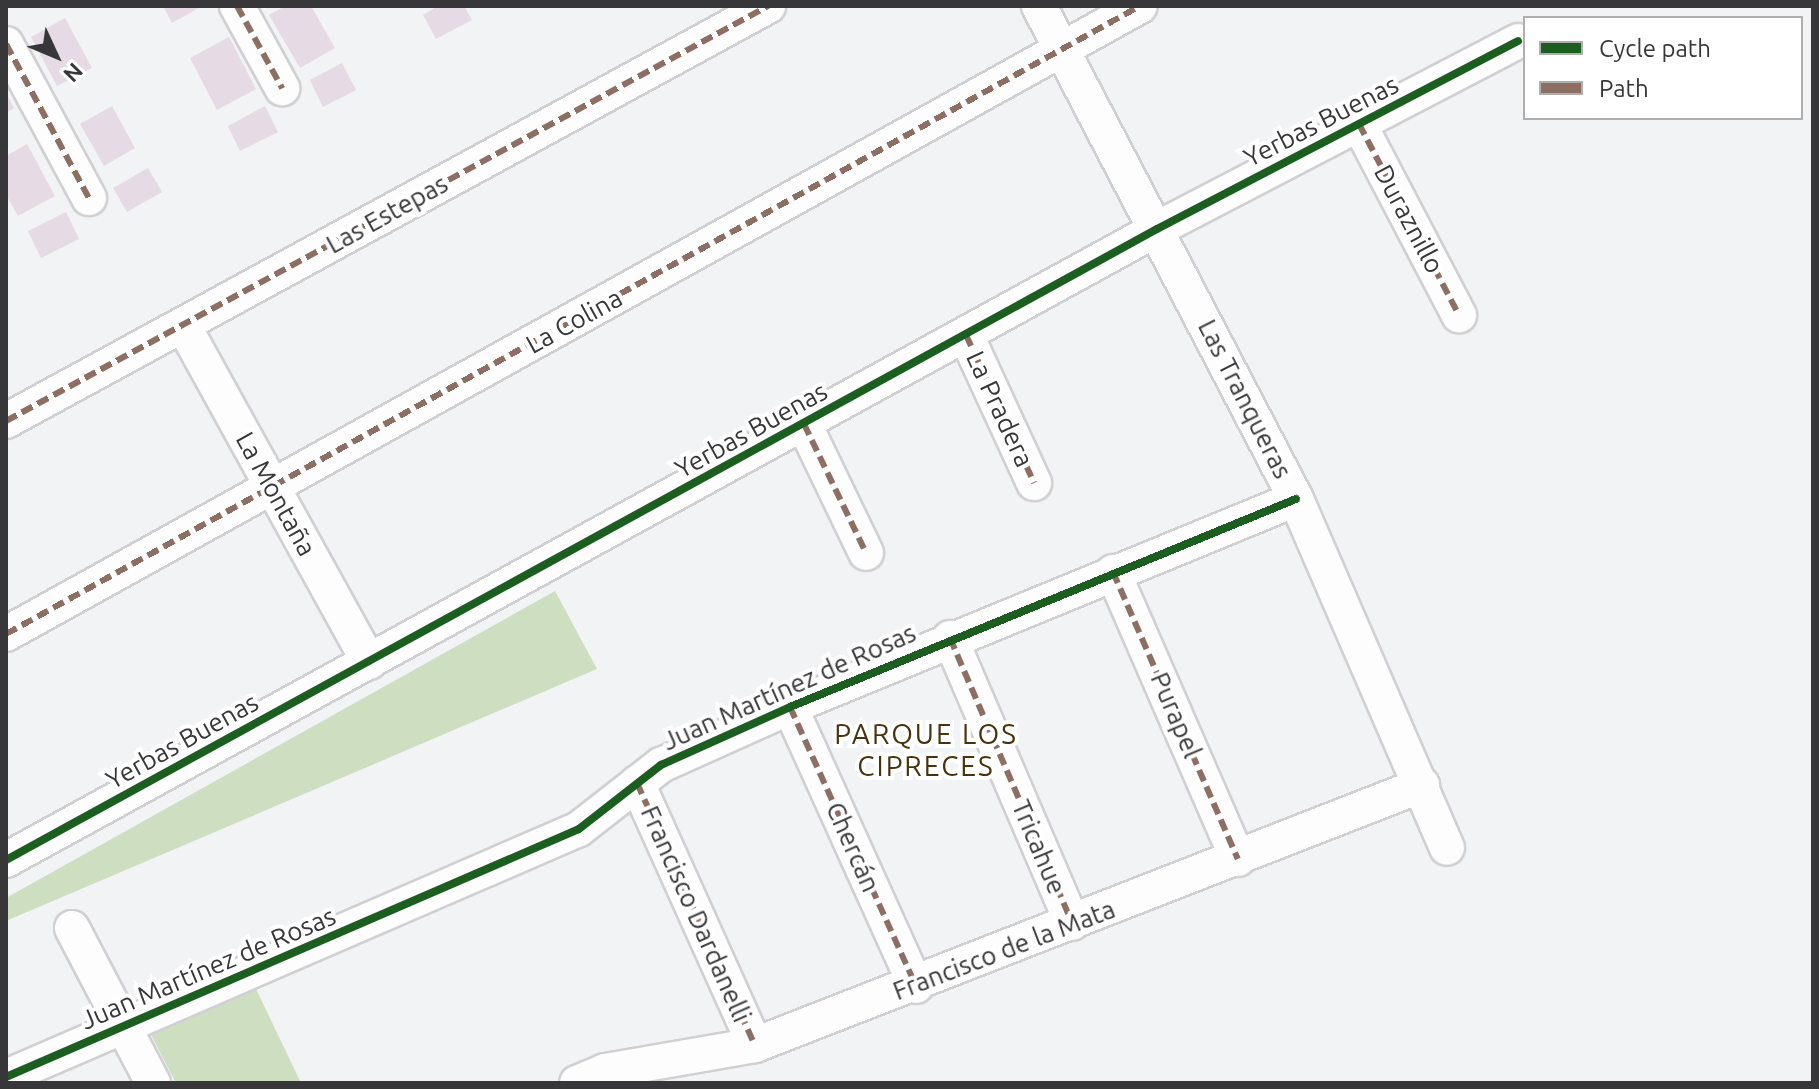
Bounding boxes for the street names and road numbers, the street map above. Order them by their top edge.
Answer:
street label: Yerbas Buenas [1239,69,1403,173]
street label: Duraznillo [1367,159,1451,279]
street label: Las Estepas [321,168,453,260]
street label: La Colina [521,282,627,360]
street label: Las Tranqueras [1192,314,1298,484]
street label: La Pradera [960,346,1040,472]
street label: Yerbas Buenas [669,375,833,485]
street label: La Montaña [229,427,323,561]
street label: Juan Martínez de Rosas [657,617,921,757]
street label: Purapel [1144,668,1208,762]
street label: Yerbas Buenas [100,686,264,796]
street label: Tricahue [1005,795,1073,899]
street label: Chercán [819,797,887,897]
street label: Francisco Dardanelli [634,801,758,1027]
street label: Francisco de la Mata [889,893,1119,1007]
street label: Juan Martínez de Rosas [76,900,340,1036]

